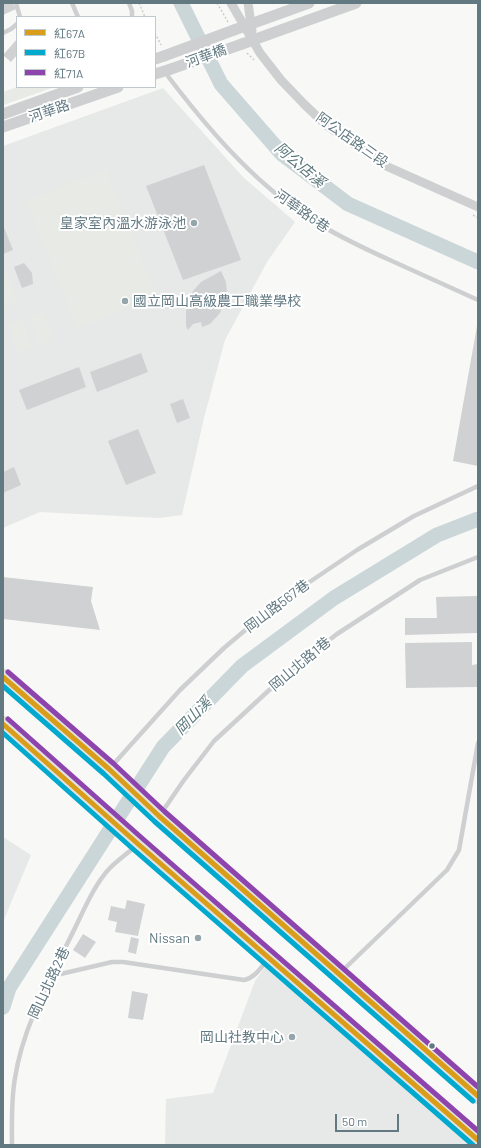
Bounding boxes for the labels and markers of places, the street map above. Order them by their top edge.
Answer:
place label: 皇家室內溫水游泳池 [60,215,186,231]
marker: 皇家室內溫水游泳池 [189,218,199,228]
place label: 國立岡山高級農工職業學校 [133,293,301,309]
marker: 國立岡山高級農工職業學校 [120,296,130,306]
place label: Nissan [149,930,190,946]
marker: Nissan [193,933,203,943]
place label: 岡山社教中心 [200,1029,284,1045]
marker: 岡山社教中心 [287,1032,297,1042]
unlabelled marker [427,1041,437,1051]

